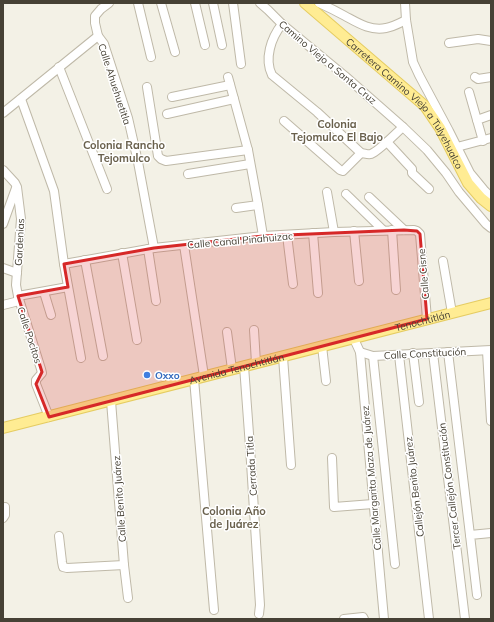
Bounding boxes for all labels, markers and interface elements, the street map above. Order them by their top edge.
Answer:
street label: Camino Viejo a Santa Cruz [276,18,379,107]
street label: Carretera Camino Viejo a Tulyehualco [343,35,466,172]
street label: Calle Ahuehuetitla [95,42,134,126]
district label: Colonia Tejomulco El Bajo [291,117,383,144]
district label: Colonia Rancho Tejomulco [83,138,166,165]
street label: Gardenias [12,218,27,266]
street label: Calle Canal Pinahuizac [187,229,293,252]
street label: Calle Cisne [415,248,432,300]
street label: Calle Pocitos [14,305,45,365]
street label: Tenochtitlán [393,308,452,334]
street label: Calle Constitución [383,345,467,362]
street label: Avenida Tenochtitlán [188,350,286,387]
place label: Oxxo [155,369,180,382]
marker: Oxxo [142,370,152,380]
street label: Calle Margarita Maza de Juárez [359,405,384,551]
street label: Tercer Callejón Constitución [435,422,464,550]
street label: Cerrada Titla [243,436,260,496]
street label: Callejón Benito Juárez [402,436,427,538]
street label: Calle Benito Juárez [110,455,129,543]
district label: Colonia Año de Juárez [202,504,266,531]

